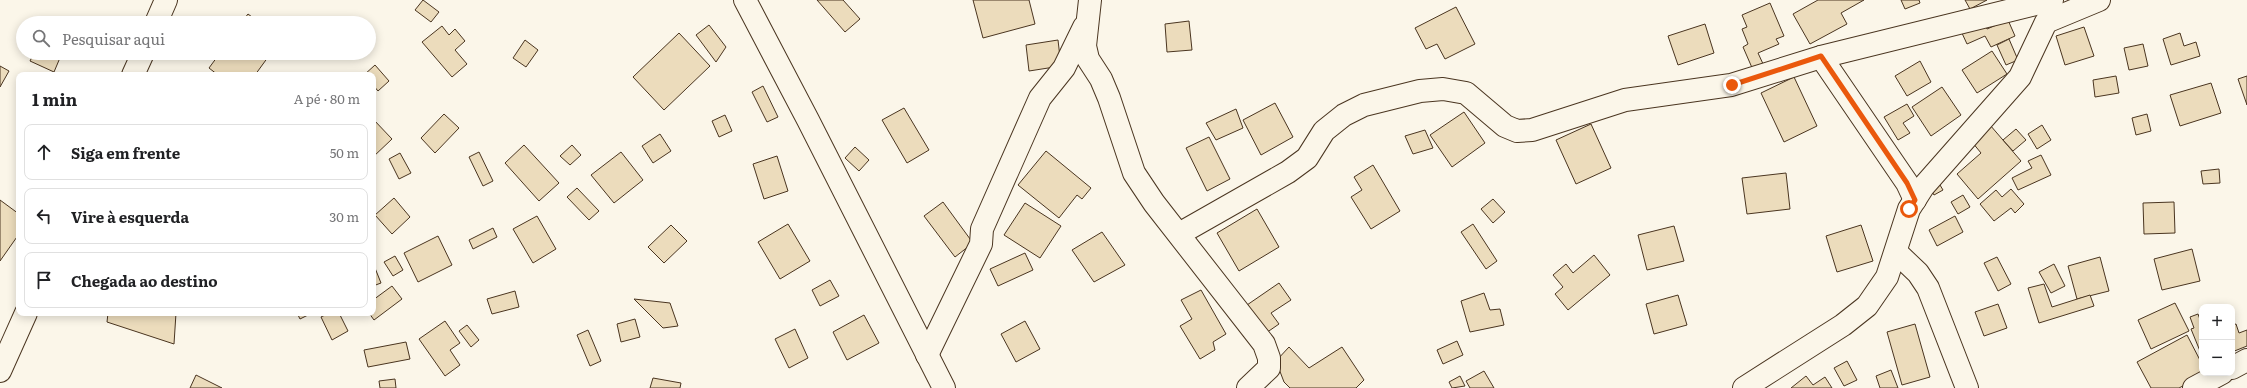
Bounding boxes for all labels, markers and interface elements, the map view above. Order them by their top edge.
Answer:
search box [16,16,376,60]
icon: search [30,27,52,49]
text: Pesquisar aqui [62,27,165,50]
route end [1723,76,1741,94]
text: 1 min [32,86,77,111]
text: A pé · 80 m [294,89,360,108]
icon: ahead [33,141,55,163]
text: Siga em frente [71,141,180,164]
text: 50 m [330,143,359,162]
route start [1900,200,1918,218]
icon: left [33,205,55,227]
text: Vire à esquerda [71,205,189,228]
text: 30 m [329,207,359,226]
icon: arrive [33,269,55,291]
text: Chegada ao destino [71,269,218,292]
map controls [2199,304,2235,376]
button: + [2199,304,2235,340]
button: − [2199,340,2235,376]

